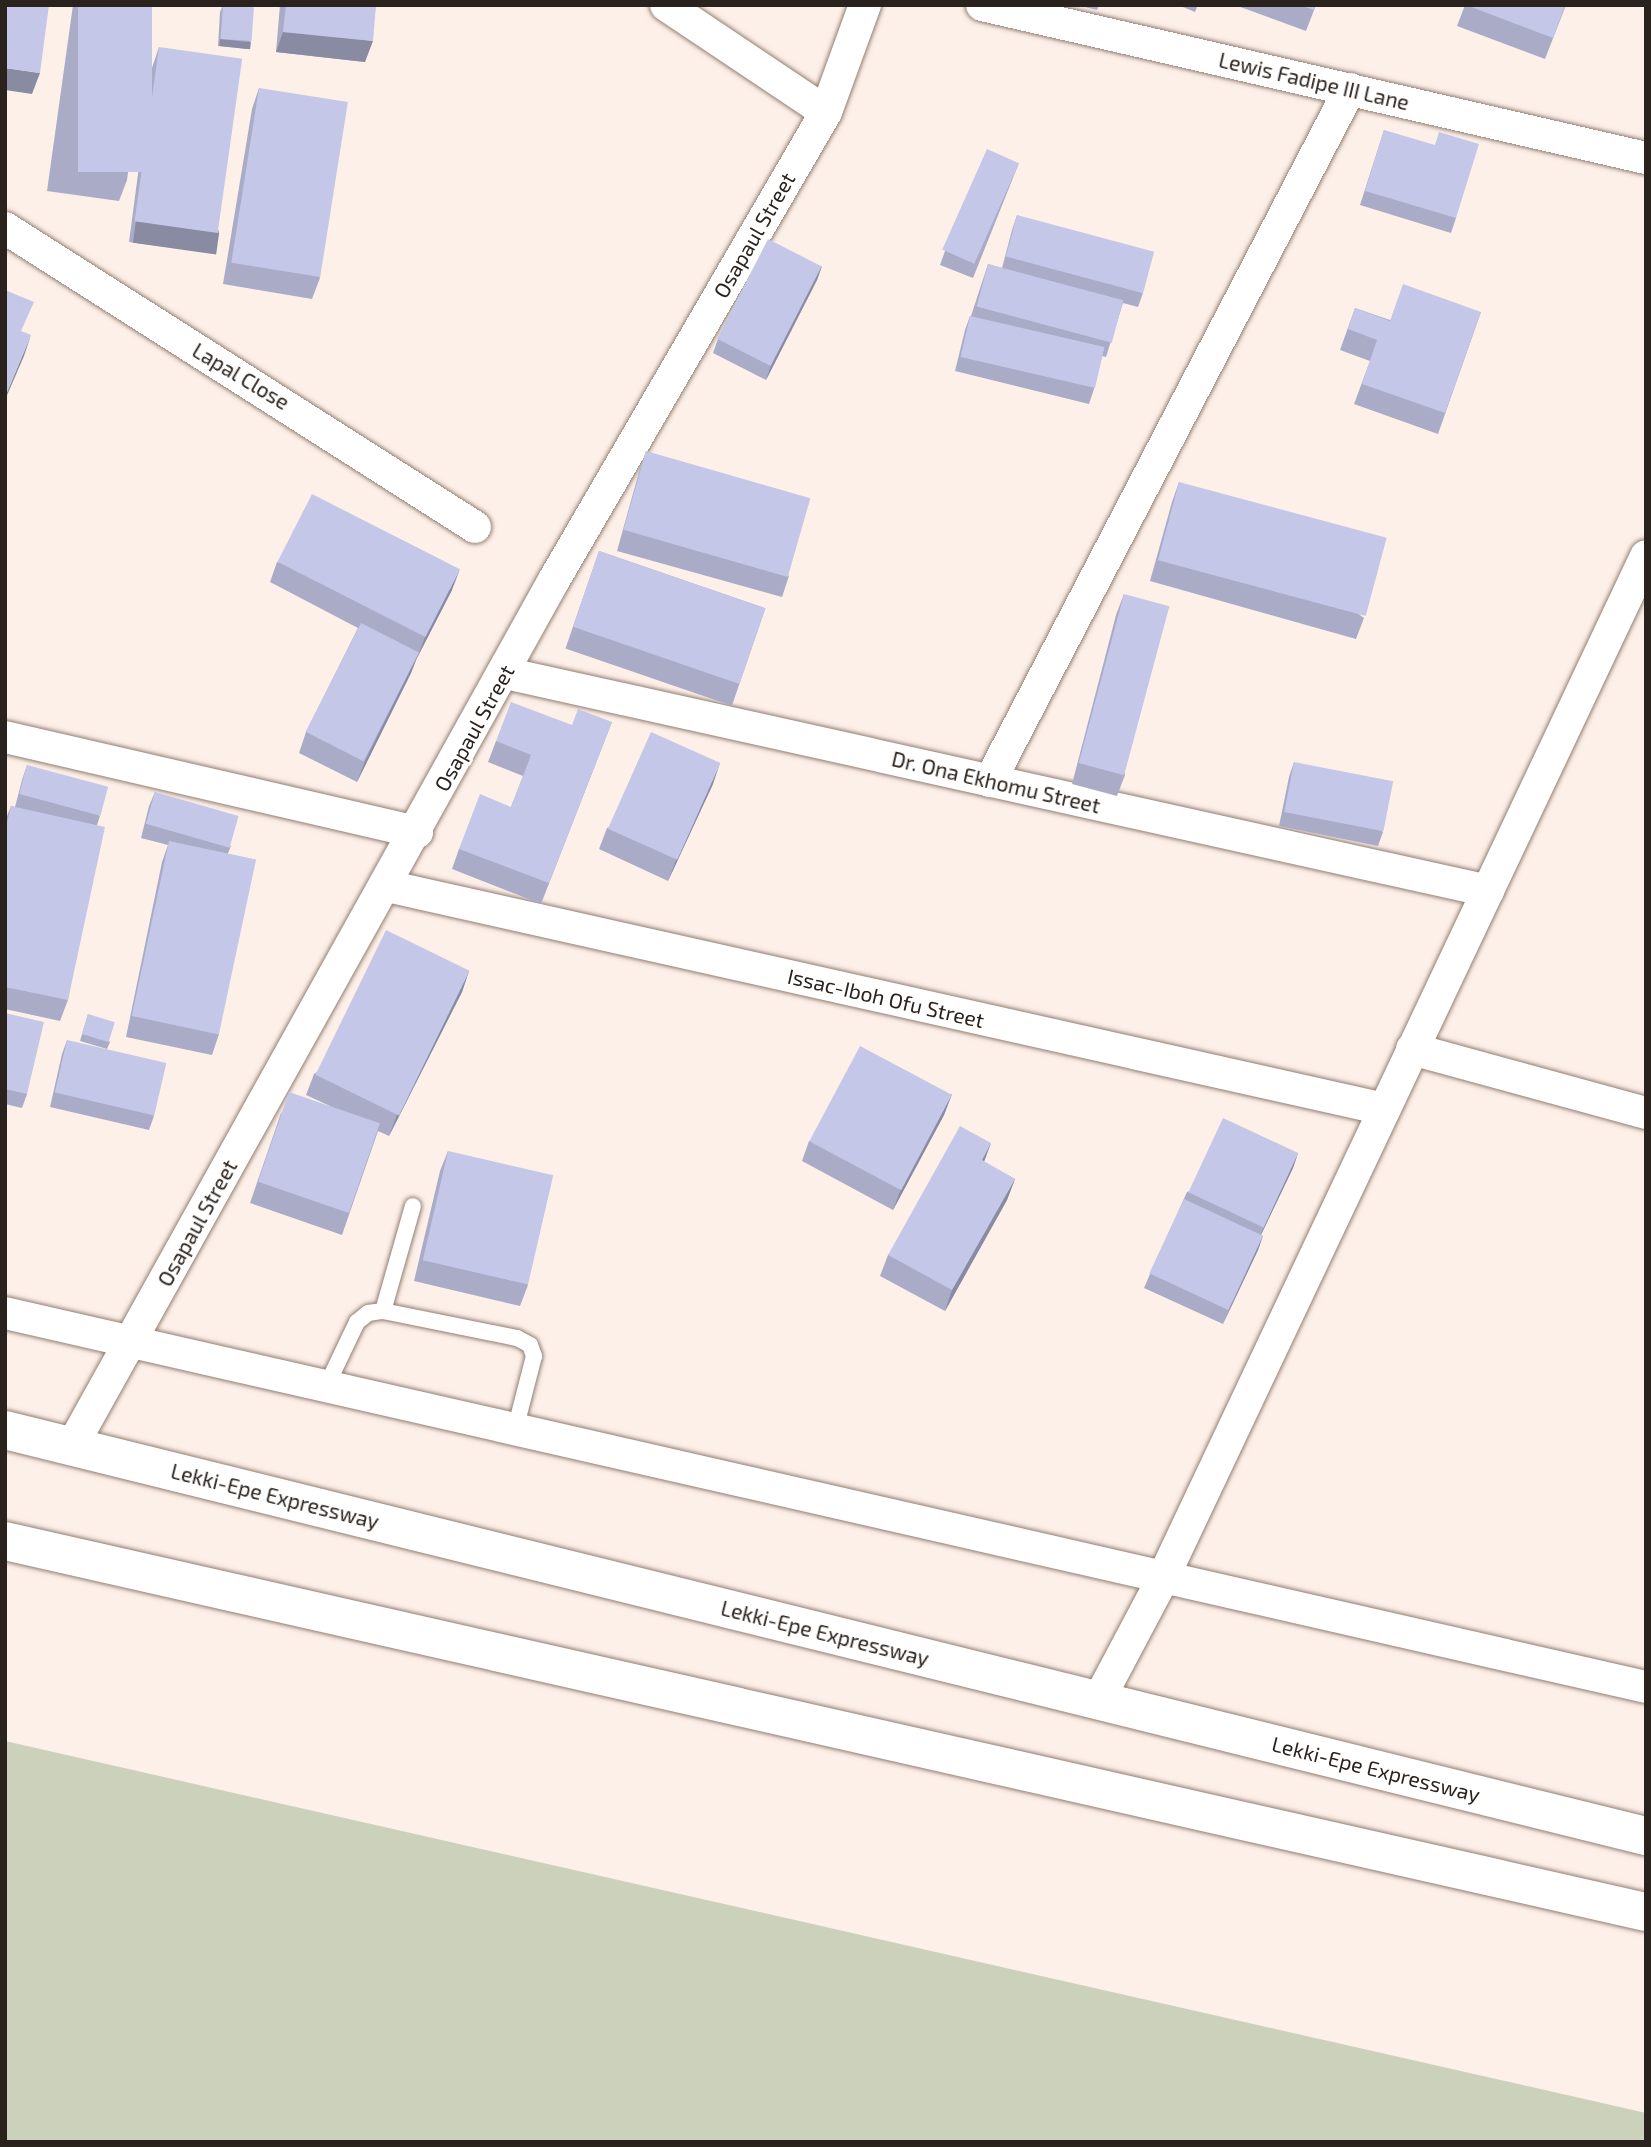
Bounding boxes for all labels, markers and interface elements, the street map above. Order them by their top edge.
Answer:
street label: Lewis Fadipe III Lane [1216,47,1412,115]
street label: Osapaul Street [708,168,800,302]
street label: Lapal Close [188,337,294,415]
street label: Osapaul Street [429,660,519,796]
street label: Dr. Ona Ekhomu Street [889,746,1103,818]
street label: Issac-Iboh Ofu Street [785,963,987,1033]
street label: Osapaul Street [152,1155,242,1291]
street label: Lekki-Epe Expressway [168,1458,382,1534]
street label: Lekki-Epe Expressway [718,1595,932,1671]
street label: Lekki-Epe Expressway [1269,1731,1483,1807]

